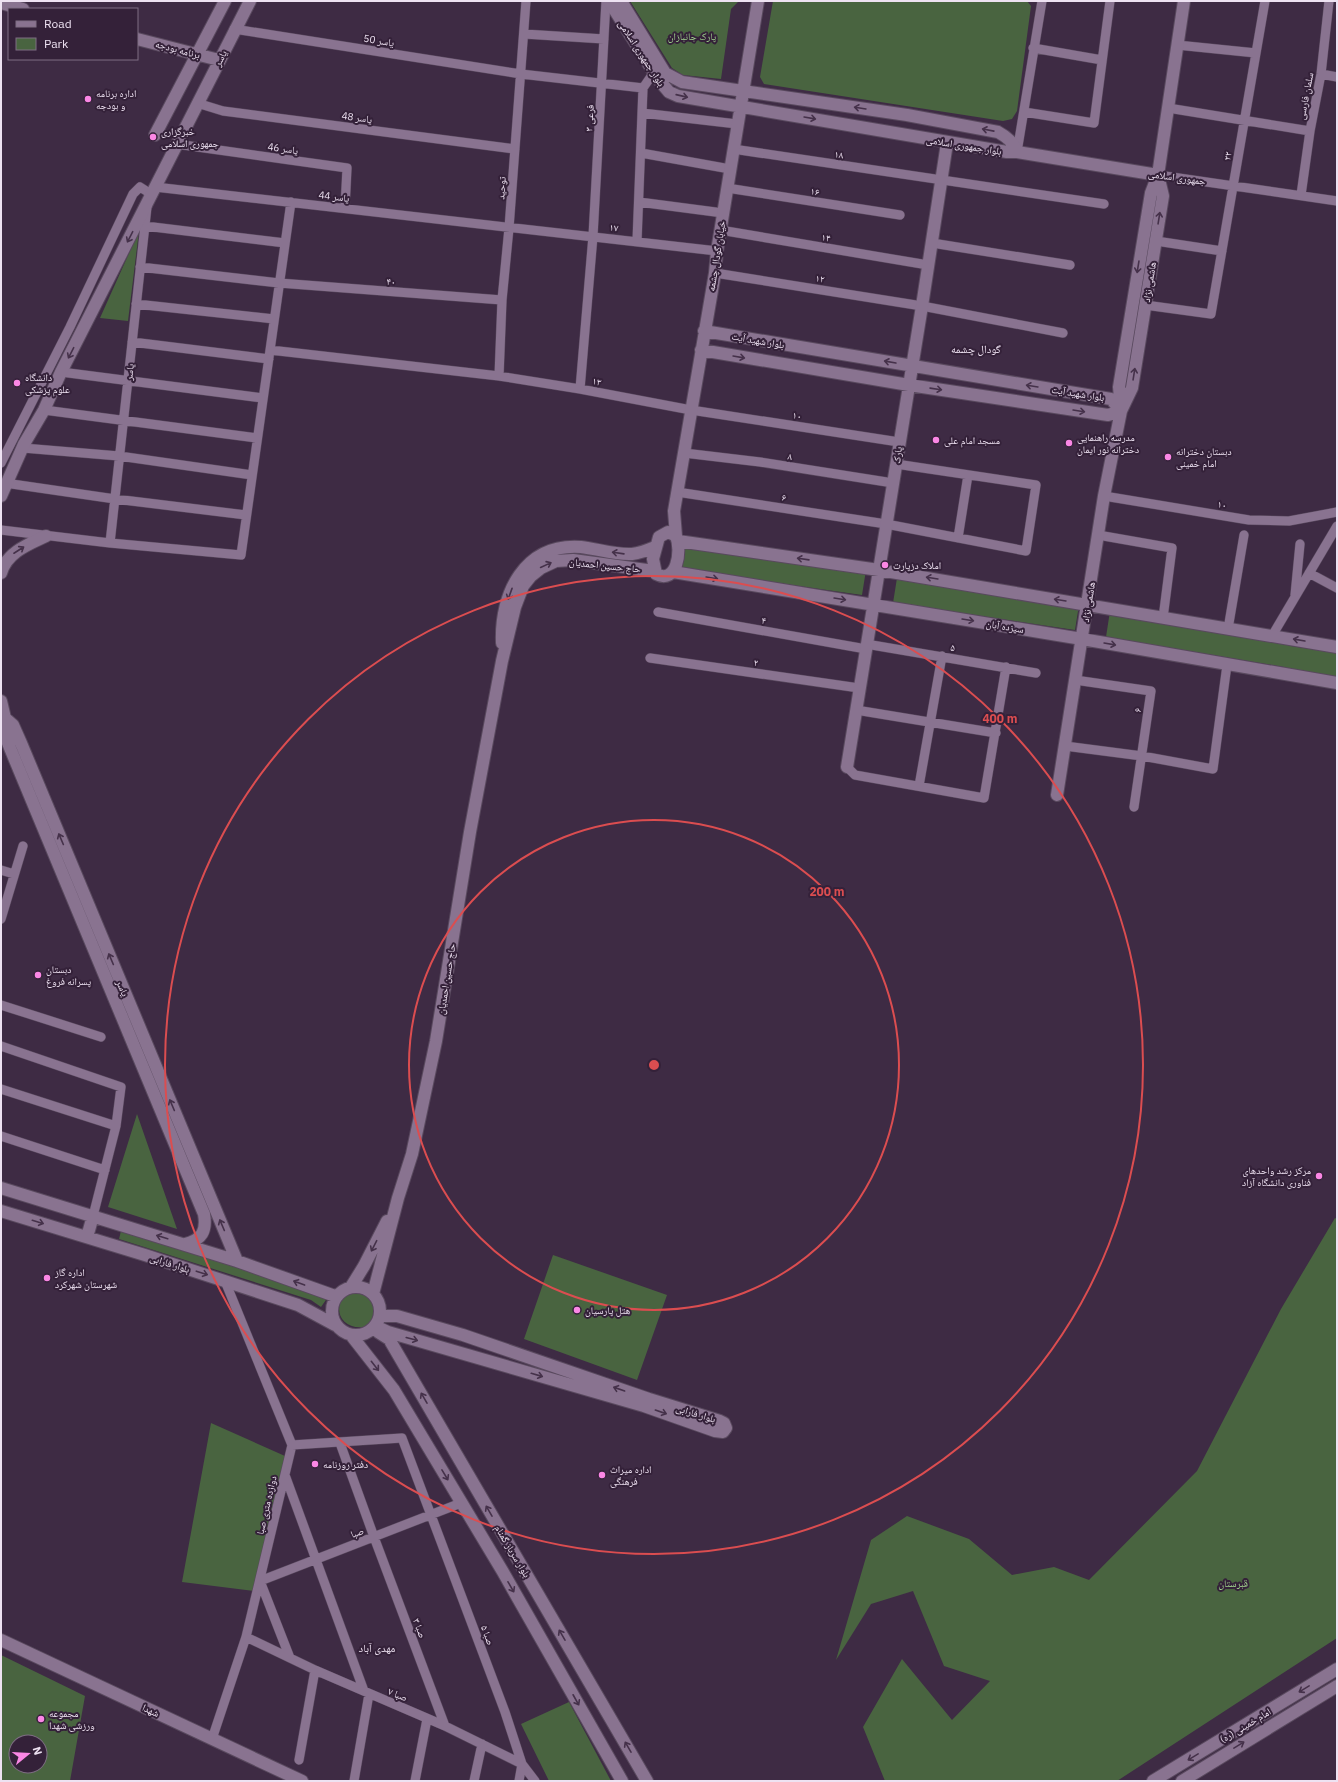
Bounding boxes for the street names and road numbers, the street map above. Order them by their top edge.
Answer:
street label: بلوار جمهوری اسلامی [615,18,668,89]
street label: یاسر 50 [363,32,395,49]
street label: برنامه بودجه [154,37,202,62]
street label: یاسر [210,48,230,69]
street label: سلمان فارسی [1295,71,1317,121]
street label: فرعی ۳ [582,104,597,132]
street label: یاسر 48 [341,109,373,126]
street label: بلوار جمهوری اسلامی [925,133,1003,158]
street label: یاسر 46 [267,140,299,157]
street label: ۱۸ [834,147,845,162]
street label: ۲۲ [1220,150,1235,162]
street label: جمهوری اسلامی [1147,167,1207,188]
street label: توحید [494,176,509,200]
street label: ۱۶ [809,184,821,199]
street label: یاسر 44 [318,188,350,205]
street label: خیابان گودال چشمه [704,219,729,292]
street label: ۱۷ [609,220,620,235]
street label: ۱۴ [820,230,832,245]
street label: هاشمی نژاد [1140,261,1159,303]
street label: ۱۲ [814,271,826,286]
street label: ۴۰ [386,275,396,288]
street label: بلوار شهید آیت [730,329,786,352]
street label: یاسر [122,363,137,382]
street label: ۱۳ [591,374,603,389]
street label: بلوار شهید آیت [1050,383,1106,404]
street label: ۱۰ [791,408,802,423]
street label: پارک [890,446,905,464]
street label: ۸ [787,450,794,463]
street label: ۶ [781,491,788,504]
street label: ۱۰ [1216,497,1227,512]
street label: حاج حسین احمدیان [569,555,642,576]
street label: هاشمی نژاد [1079,581,1098,623]
street label: ۴ [761,614,768,627]
street label: سیزده آبان [985,617,1025,636]
street label: ۵ [950,641,957,654]
street label: ۲ [753,656,760,669]
street label: ۶ [1131,706,1144,713]
street label: حاج حسین احمدیان [434,942,459,1016]
street label: یاسر [113,977,132,998]
street label: بلوار فارابی [148,1251,192,1276]
street label: بلوار فارابی [674,1401,718,1426]
street label: دوازده متری صبا [253,1475,280,1536]
street label: بلوار سرباز گمنام [491,1523,534,1581]
street label: صبا [349,1524,366,1541]
street label: صبا ۳ [410,1616,429,1640]
street label: صبا ۵ [478,1623,497,1647]
street label: صبا ۷ [386,1685,410,1704]
street label: شهدا [140,1701,162,1720]
street label: امام خمینی (ره) [1217,1705,1274,1747]

